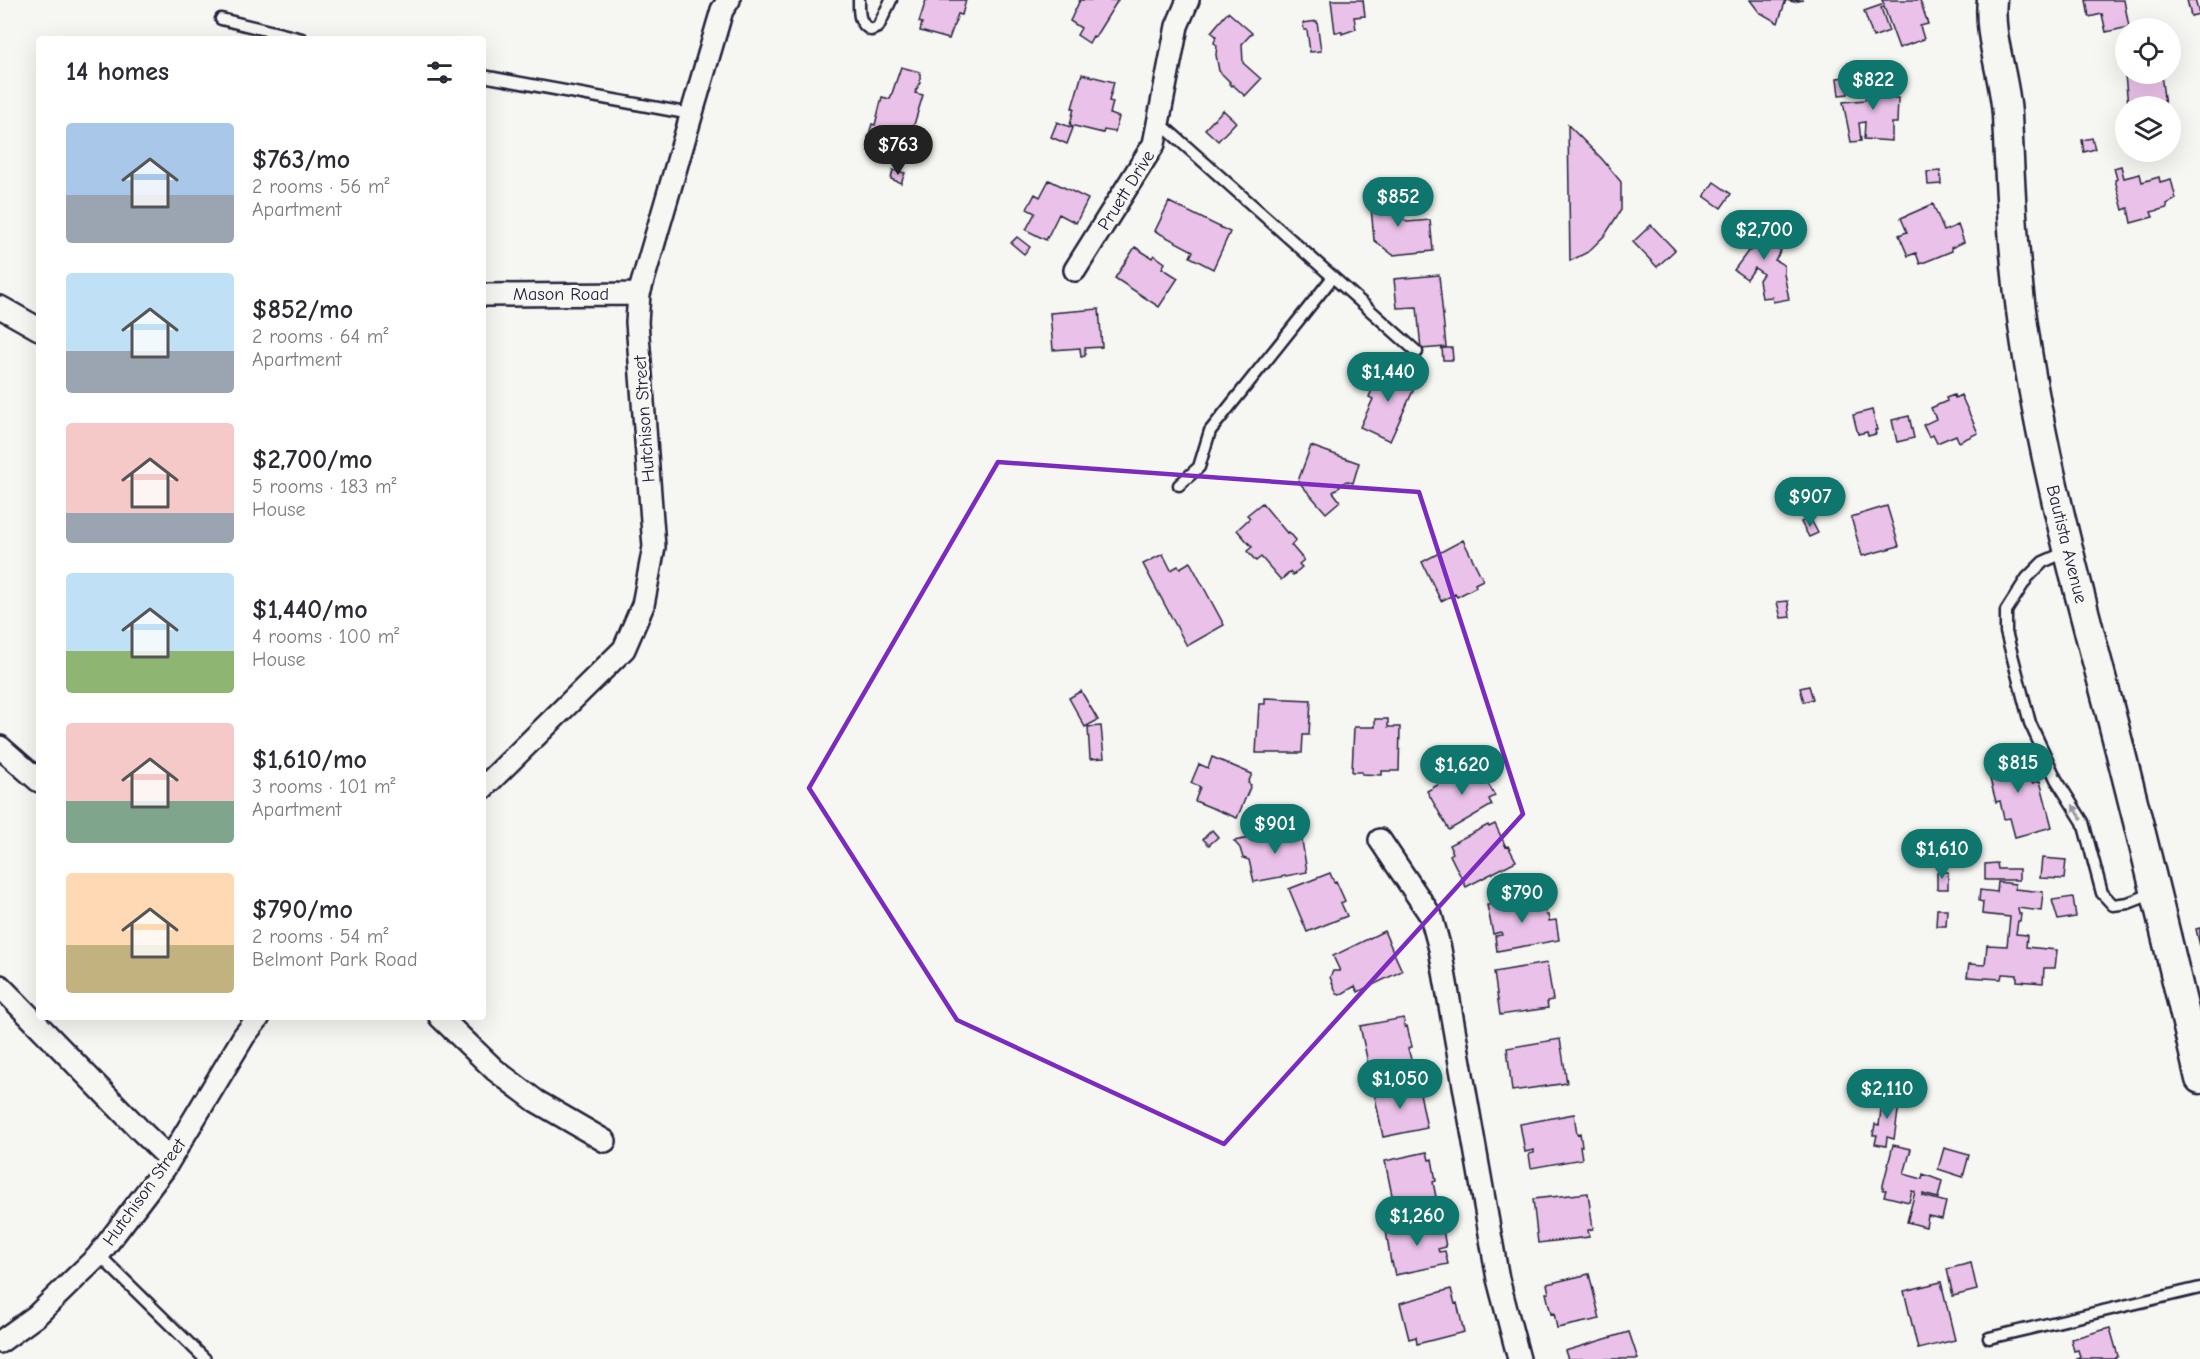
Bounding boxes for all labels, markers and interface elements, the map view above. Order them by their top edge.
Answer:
map controls [2115,18,2181,162]
button: locate [2115,18,2181,84]
icon: filters [423,56,456,89]
text: 14 homes [66,57,169,87]
pin: $822 [1837,60,1909,111]
text: $822 [1852,68,1894,91]
button: layers [2115,96,2181,162]
pin: $763 [862,125,934,176]
text: $763 [878,133,918,156]
text: $763/mo [252,145,350,175]
street label: Pruett Drive [1094,146,1159,234]
icon: home [114,147,186,219]
text: 2 rooms · 56 m² [252,175,390,198]
pin: $852 [1362,177,1434,228]
text: $852 [1377,185,1419,208]
text: Apartment [252,198,342,221]
pin: $2,700 [1715,210,1813,261]
text: $2,700 [1735,218,1793,241]
street label: Mason Road [513,284,609,305]
text: $852/mo [252,295,353,325]
icon: home [114,297,186,369]
text: 2 rooms · 64 m² [252,325,388,348]
text: Apartment [252,348,342,371]
pin: $1,440 [1339,352,1437,403]
street label: Hutchison Street [630,354,659,483]
text: $1,440 [1361,360,1415,383]
text: $2,700/mo [252,445,373,475]
icon: home [114,447,186,519]
text: 5 rooms · 183 m² [252,475,397,498]
pin: $907 [1774,477,1846,528]
street label: Bautista Avenue [2042,483,2091,605]
text: $907 [1789,485,1831,508]
text: House [252,498,306,521]
text: $1,440/mo [252,595,368,625]
icon: home [114,597,186,669]
text: 4 rooms · 100 m² [252,625,399,648]
text: House [252,648,306,671]
pin: $815 [1982,743,2054,794]
text: $1,610/mo [252,745,367,775]
pin: $1,620 [1413,745,1511,796]
icon: home [114,747,186,819]
text: $815 [1998,751,2038,774]
text: $1,620 [1434,753,1490,776]
text: 3 rooms · 101 m² [252,775,396,798]
text: Apartment [252,798,342,821]
pin: $901 [1239,804,1311,855]
one-way arrow [2071,805,2083,821]
text: $901 [1254,812,1296,835]
pin: $1,610 [1893,829,1991,880]
text: $1,610 [1915,837,1969,860]
pin: $790 [1486,873,1558,924]
text: $790 [1501,881,1543,904]
text: $790/mo [252,895,353,925]
icon: home [114,897,186,969]
text: 2 rooms · 54 m² [252,925,388,948]
text: Belmont Park Road [252,948,418,971]
pin: $1,050 [1351,1059,1449,1110]
text: $1,050 [1371,1067,1429,1090]
pin: $2,110 [1838,1069,1936,1120]
text: $2,110 [1861,1077,1913,1100]
street label: Hutchison Street [99,1134,191,1250]
pin: $1,260 [1368,1196,1466,1247]
text: $1,260 [1389,1204,1445,1227]

